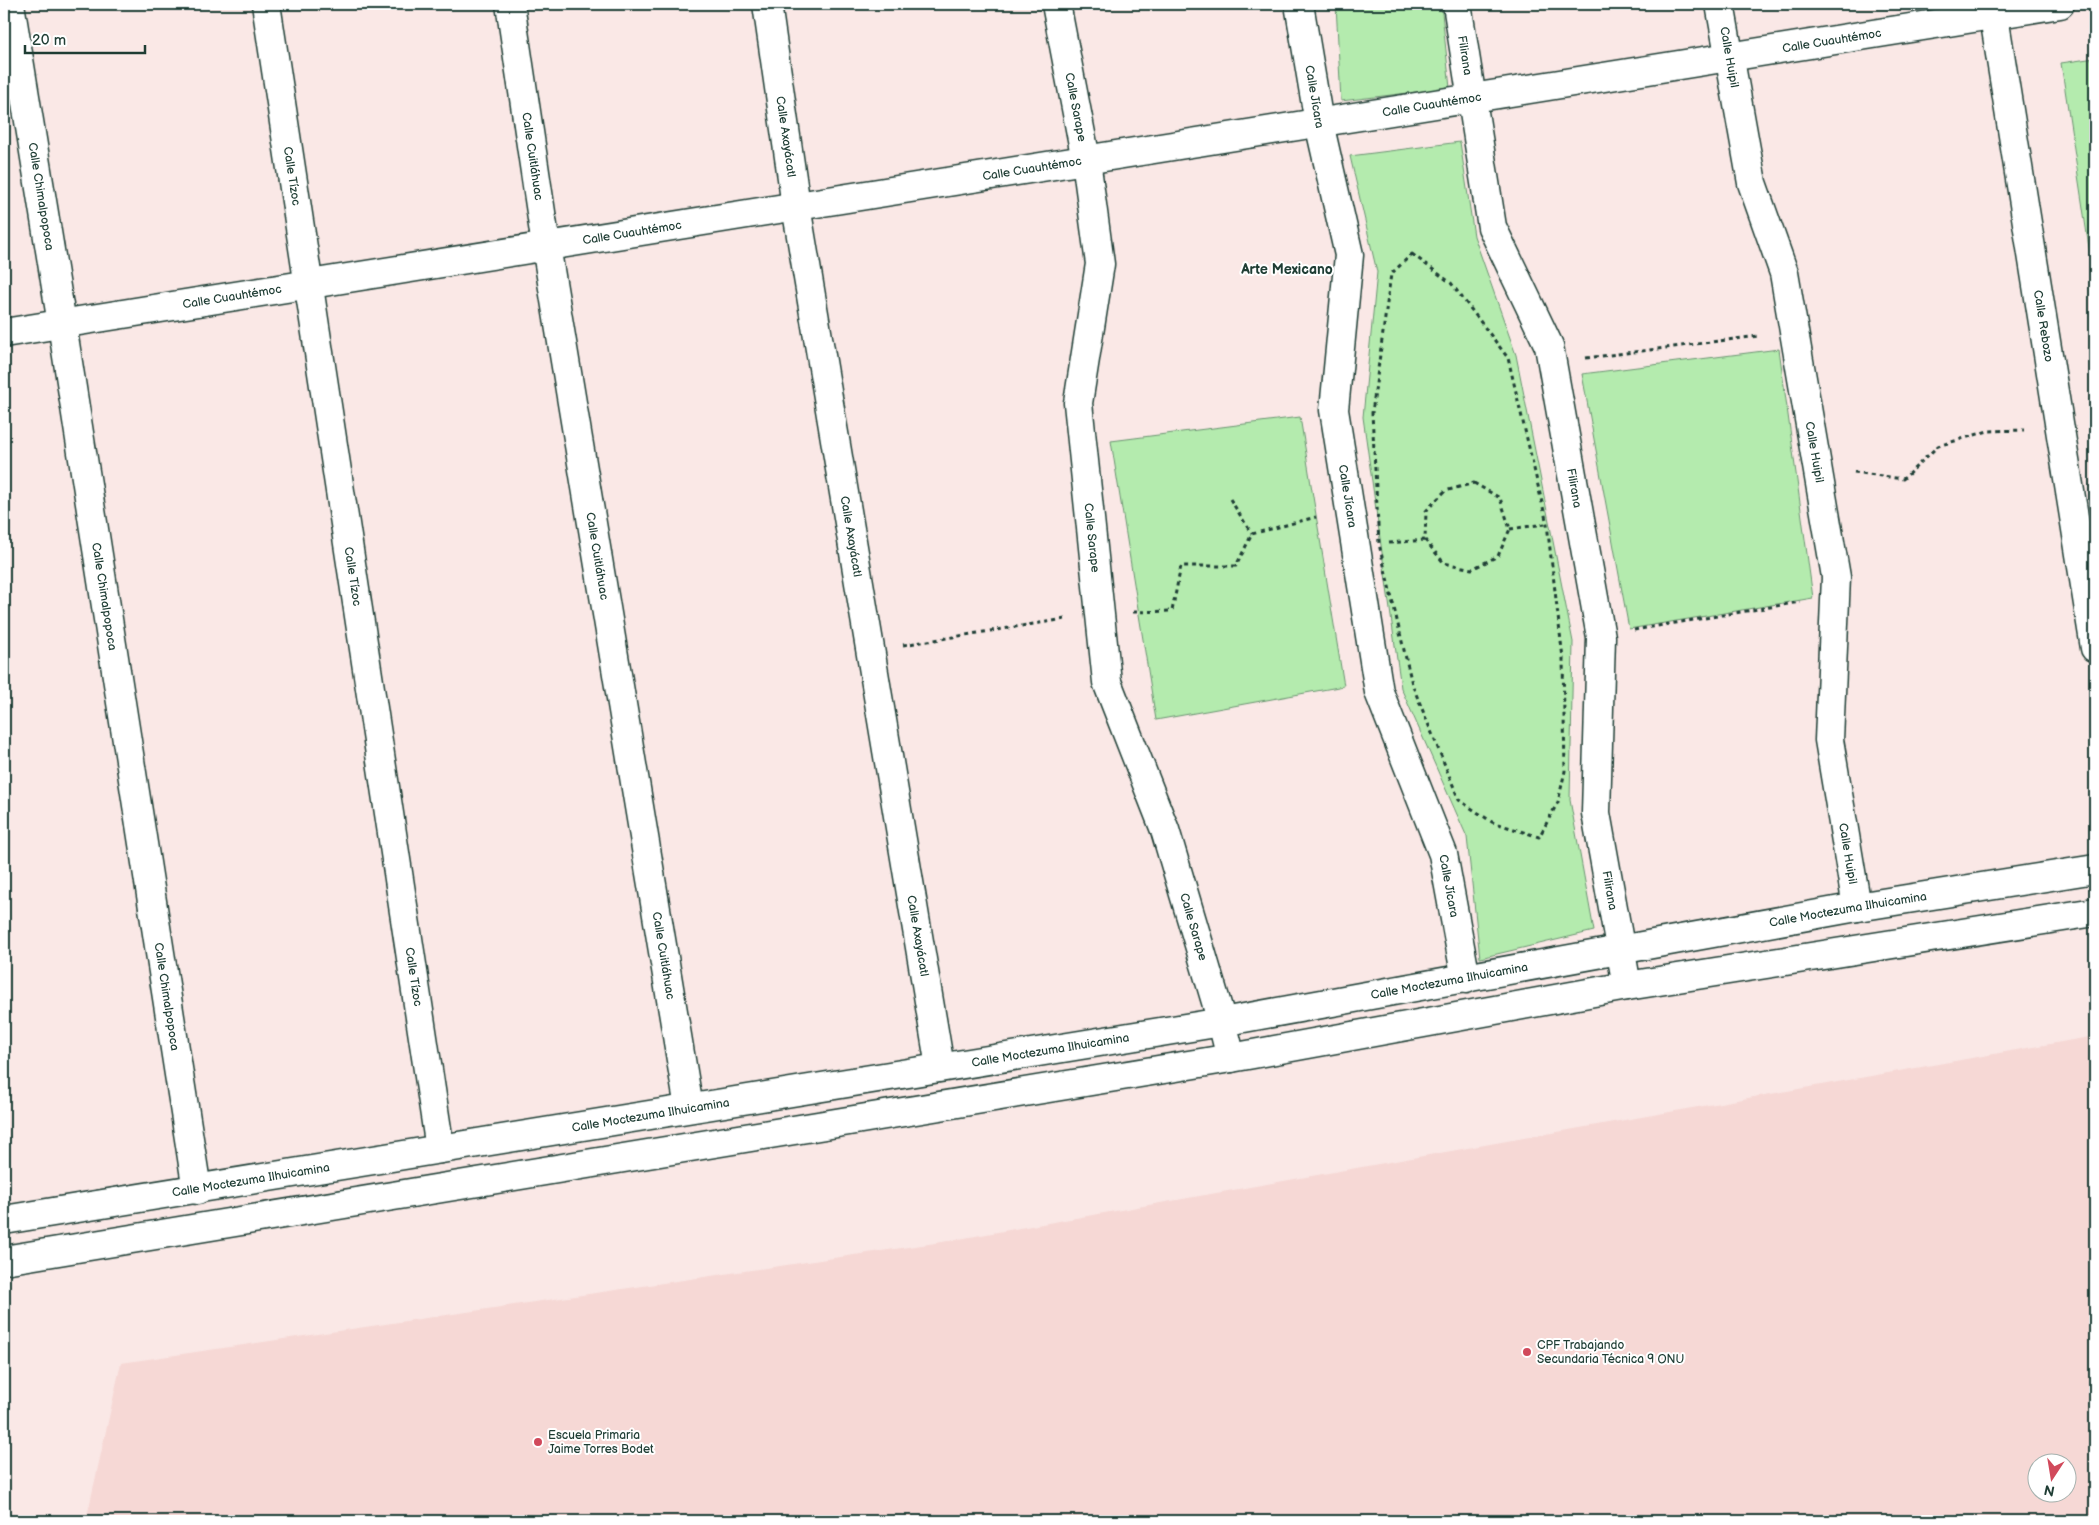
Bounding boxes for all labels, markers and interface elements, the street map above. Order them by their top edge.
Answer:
scale bar [25,22,145,54]
street label: Calle Huipil [1716,26,1742,89]
street label: Calle Cuauhtémoc [1781,26,1882,56]
text: 20 m [32,31,66,50]
street label: Filirana [1454,35,1475,77]
street label: Calle Jícara [1301,64,1327,130]
street label: Calle Sarape [1061,72,1089,143]
street label: Calle Cuauhtémoc [1381,90,1483,120]
street label: Calle Axayácatl [772,95,799,178]
street label: Calle Cuitláhuac [518,111,546,201]
street label: Calle Chimalpopoca [25,141,57,252]
street label: Calle Tízoc [280,146,304,207]
street label: Calle Cuauhtémoc [981,154,1083,184]
street label: Calle Cuauhtémoc [581,218,683,248]
district label: Arte Mexicano [1240,261,1333,278]
street label: Calle Cuauhtémoc [182,282,283,312]
street label: Calle Rebozo [2030,289,2056,363]
street label: Calle Huipil [1802,420,1827,484]
street label: Calle Jícara [1335,464,1360,529]
street label: Filirana [1563,467,1585,509]
street label: Calle Axayácatl [837,495,865,578]
street label: Calle Sarape [1080,502,1103,573]
street label: Calle Cuitláhuac [582,511,612,601]
street label: Calle Chimalpopoca [88,541,120,652]
street label: Calle Tízoc [341,546,364,607]
street label: Calle Huipil [1835,822,1860,885]
street label: Calle Jícara [1435,853,1462,919]
street label: Filirana [1598,870,1620,912]
street label: Calle Moctezuma Ilhuicamina [1768,889,1928,931]
street label: Calle Sarape [1176,891,1210,963]
street label: Calle Axayácatl [903,894,932,977]
street label: Calle Cuitláhuac [649,911,678,1001]
street label: Calle Chimalpopoca [151,942,182,1052]
street label: Calle Tízoc [401,946,425,1007]
street label: Calle Moctezuma Ilhuicamina [1370,960,1529,1003]
street label: Calle Moctezuma Ilhuicamina [970,1030,1130,1071]
street label: Calle Moctezuma Ilhuicamina [571,1095,731,1136]
street label: Calle Moctezuma Ilhuicamina [171,1160,331,1201]
place label: CPF Trabajando Secundaria Técnica 9 ONU [1537,1338,1684,1367]
marker: CPF Trabajando Secundaria Técnica 9 ONU [1521,1346,1533,1358]
place label: Escuela Primaria Jaime Torres Bodet [548,1428,654,1457]
marker: Escuela Primaria Jaime Torres Bodet [532,1436,544,1448]
north arrow [2026,1452,2076,1502]
text: N [2042,1481,2056,1500]

